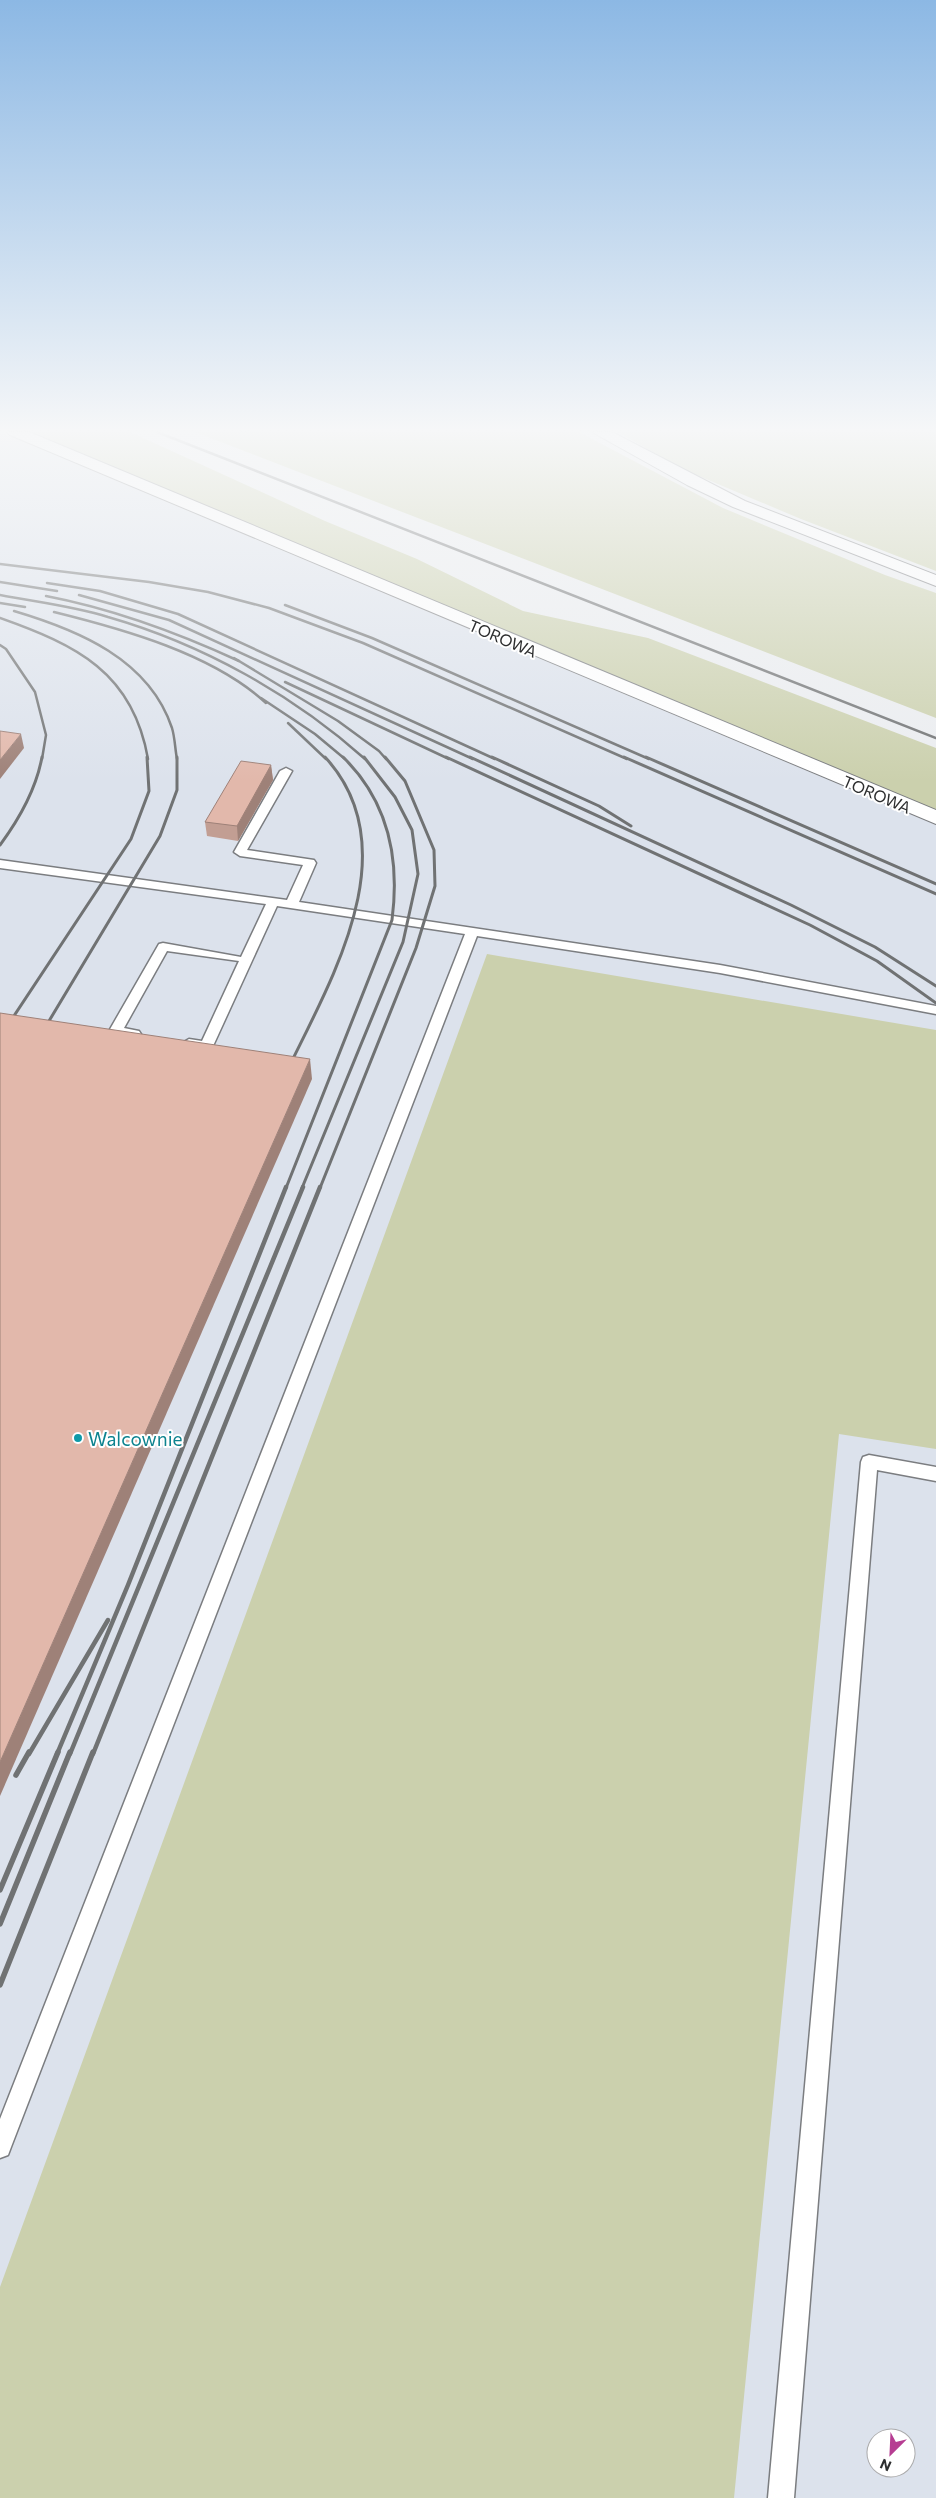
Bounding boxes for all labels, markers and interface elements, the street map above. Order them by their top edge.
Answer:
street label: TOROWA [466,615,540,661]
street label: TOROWA [840,771,914,817]
place label: Walcownie [88,1427,183,1450]
marker: Walcownie [72,1432,84,1444]
north arrow [866,2428,916,2478]
text: N [877,2455,894,2475]

